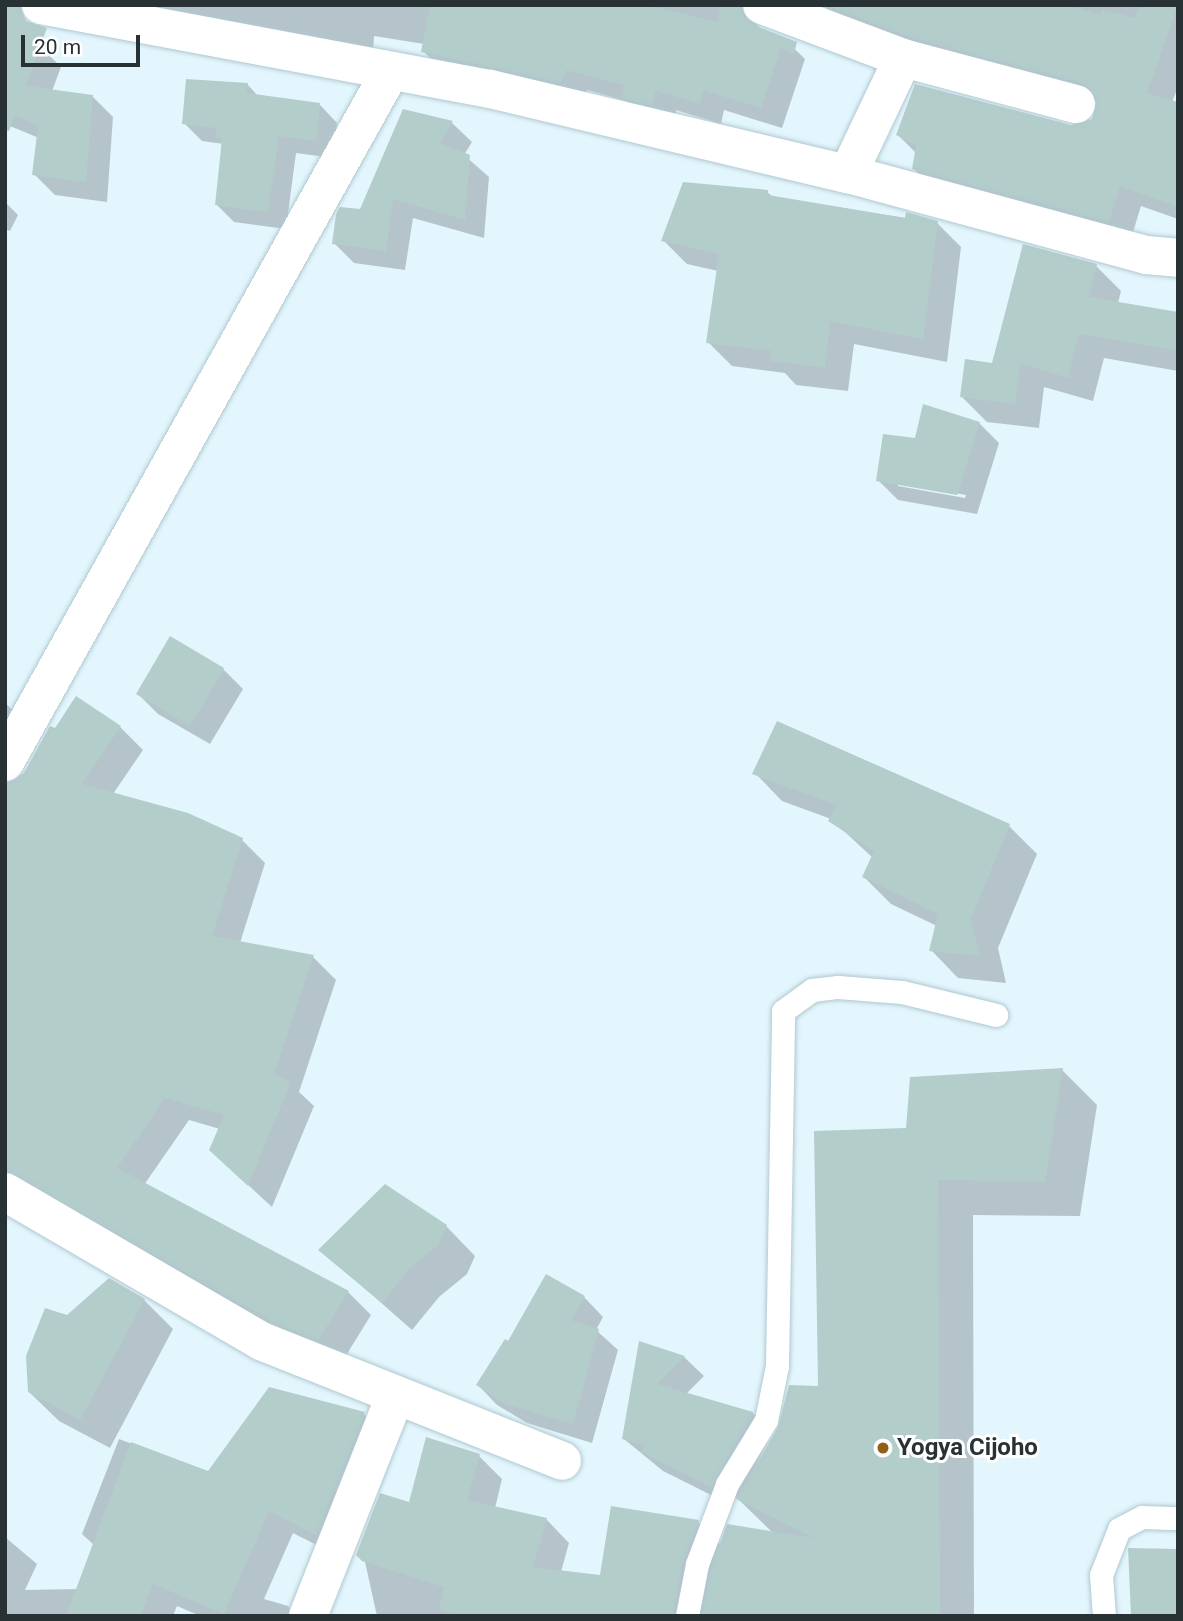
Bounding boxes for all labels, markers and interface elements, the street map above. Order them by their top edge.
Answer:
scale bar [24,21,144,65]
text: 20 m [34,35,81,59]
place label: Yogya Cijoho [897,1434,1038,1462]
marker: Yogya Cijoho [875,1440,891,1456]

